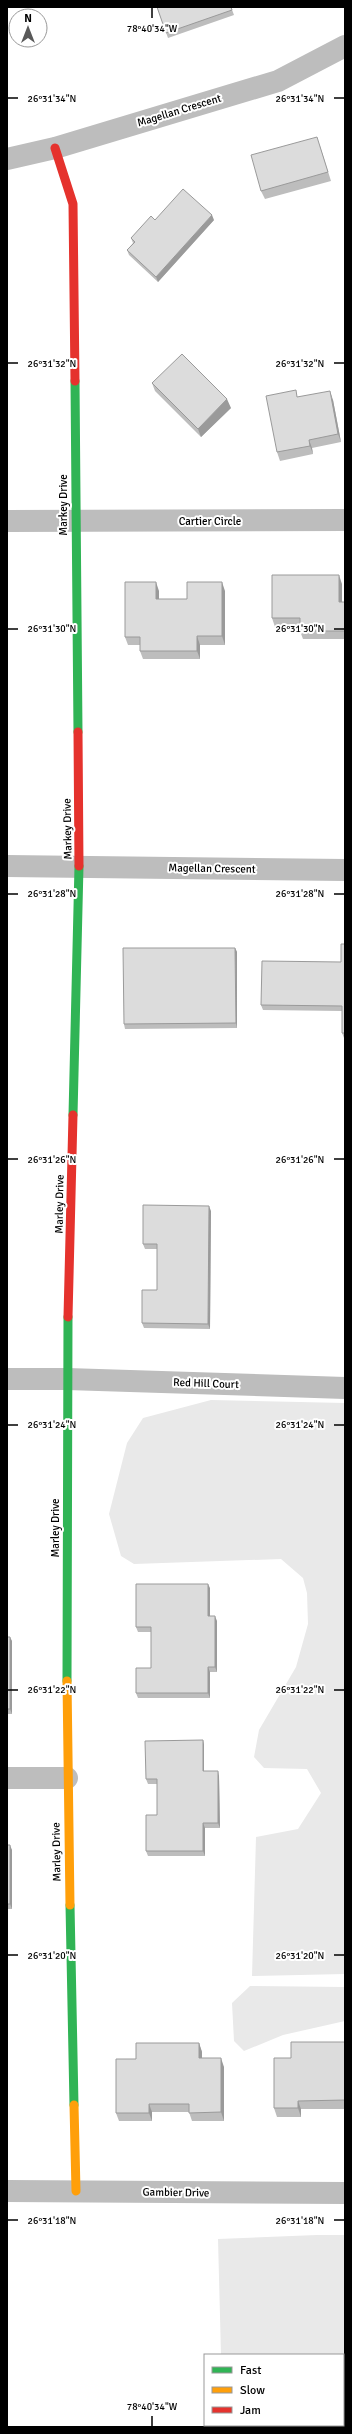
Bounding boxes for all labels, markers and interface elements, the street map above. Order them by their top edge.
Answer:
north arrow [8,8,48,48]
text: N [24,12,32,25]
text: 78°40'34"W [127,23,178,35]
street label: Magellan Crescent [135,91,223,129]
text: 26°31'34"N [28,93,76,105]
text: 26°31'34"N [276,93,324,105]
text: 26°31'32"N [28,358,76,370]
text: 26°31'32"N [276,358,324,370]
street label: Markey Drive [57,474,70,536]
street label: Cartier Circle [179,515,241,528]
text: 26°31'30"N [28,623,76,635]
text: 26°31'30"N [276,623,324,635]
street label: Markey Drive [60,798,75,860]
street label: Magellan Crescent [168,861,256,876]
text: 26°31'28"N [28,888,76,900]
text: 26°31'28"N [276,888,324,900]
text: 26°31'26"N [28,1154,76,1166]
text: 26°31'26"N [276,1154,324,1166]
street label: Marley Drive [52,1174,67,1234]
street label: Red Hill Court [173,1376,239,1391]
text: 26°31'24"N [28,1419,76,1431]
text: 26°31'24"N [276,1419,324,1431]
street label: Marley Drive [49,1498,62,1558]
text: 26°31'22"N [28,1684,76,1696]
text: 26°31'22"N [276,1684,324,1696]
street label: Marley Drive [49,1822,64,1882]
text: 26°31'20"N [28,1950,76,1962]
text: 26°31'20"N [276,1950,324,1962]
street label: Gambier Drive [142,2185,209,2200]
text: 26°31'18"N [28,2215,76,2227]
text: 26°31'18"N [276,2215,324,2227]
legend [204,2354,344,2426]
text: Fast [240,2363,261,2378]
text: Slow [240,2383,265,2398]
text: 78°40'34"W [127,2401,178,2413]
text: Jam [240,2403,261,2418]

